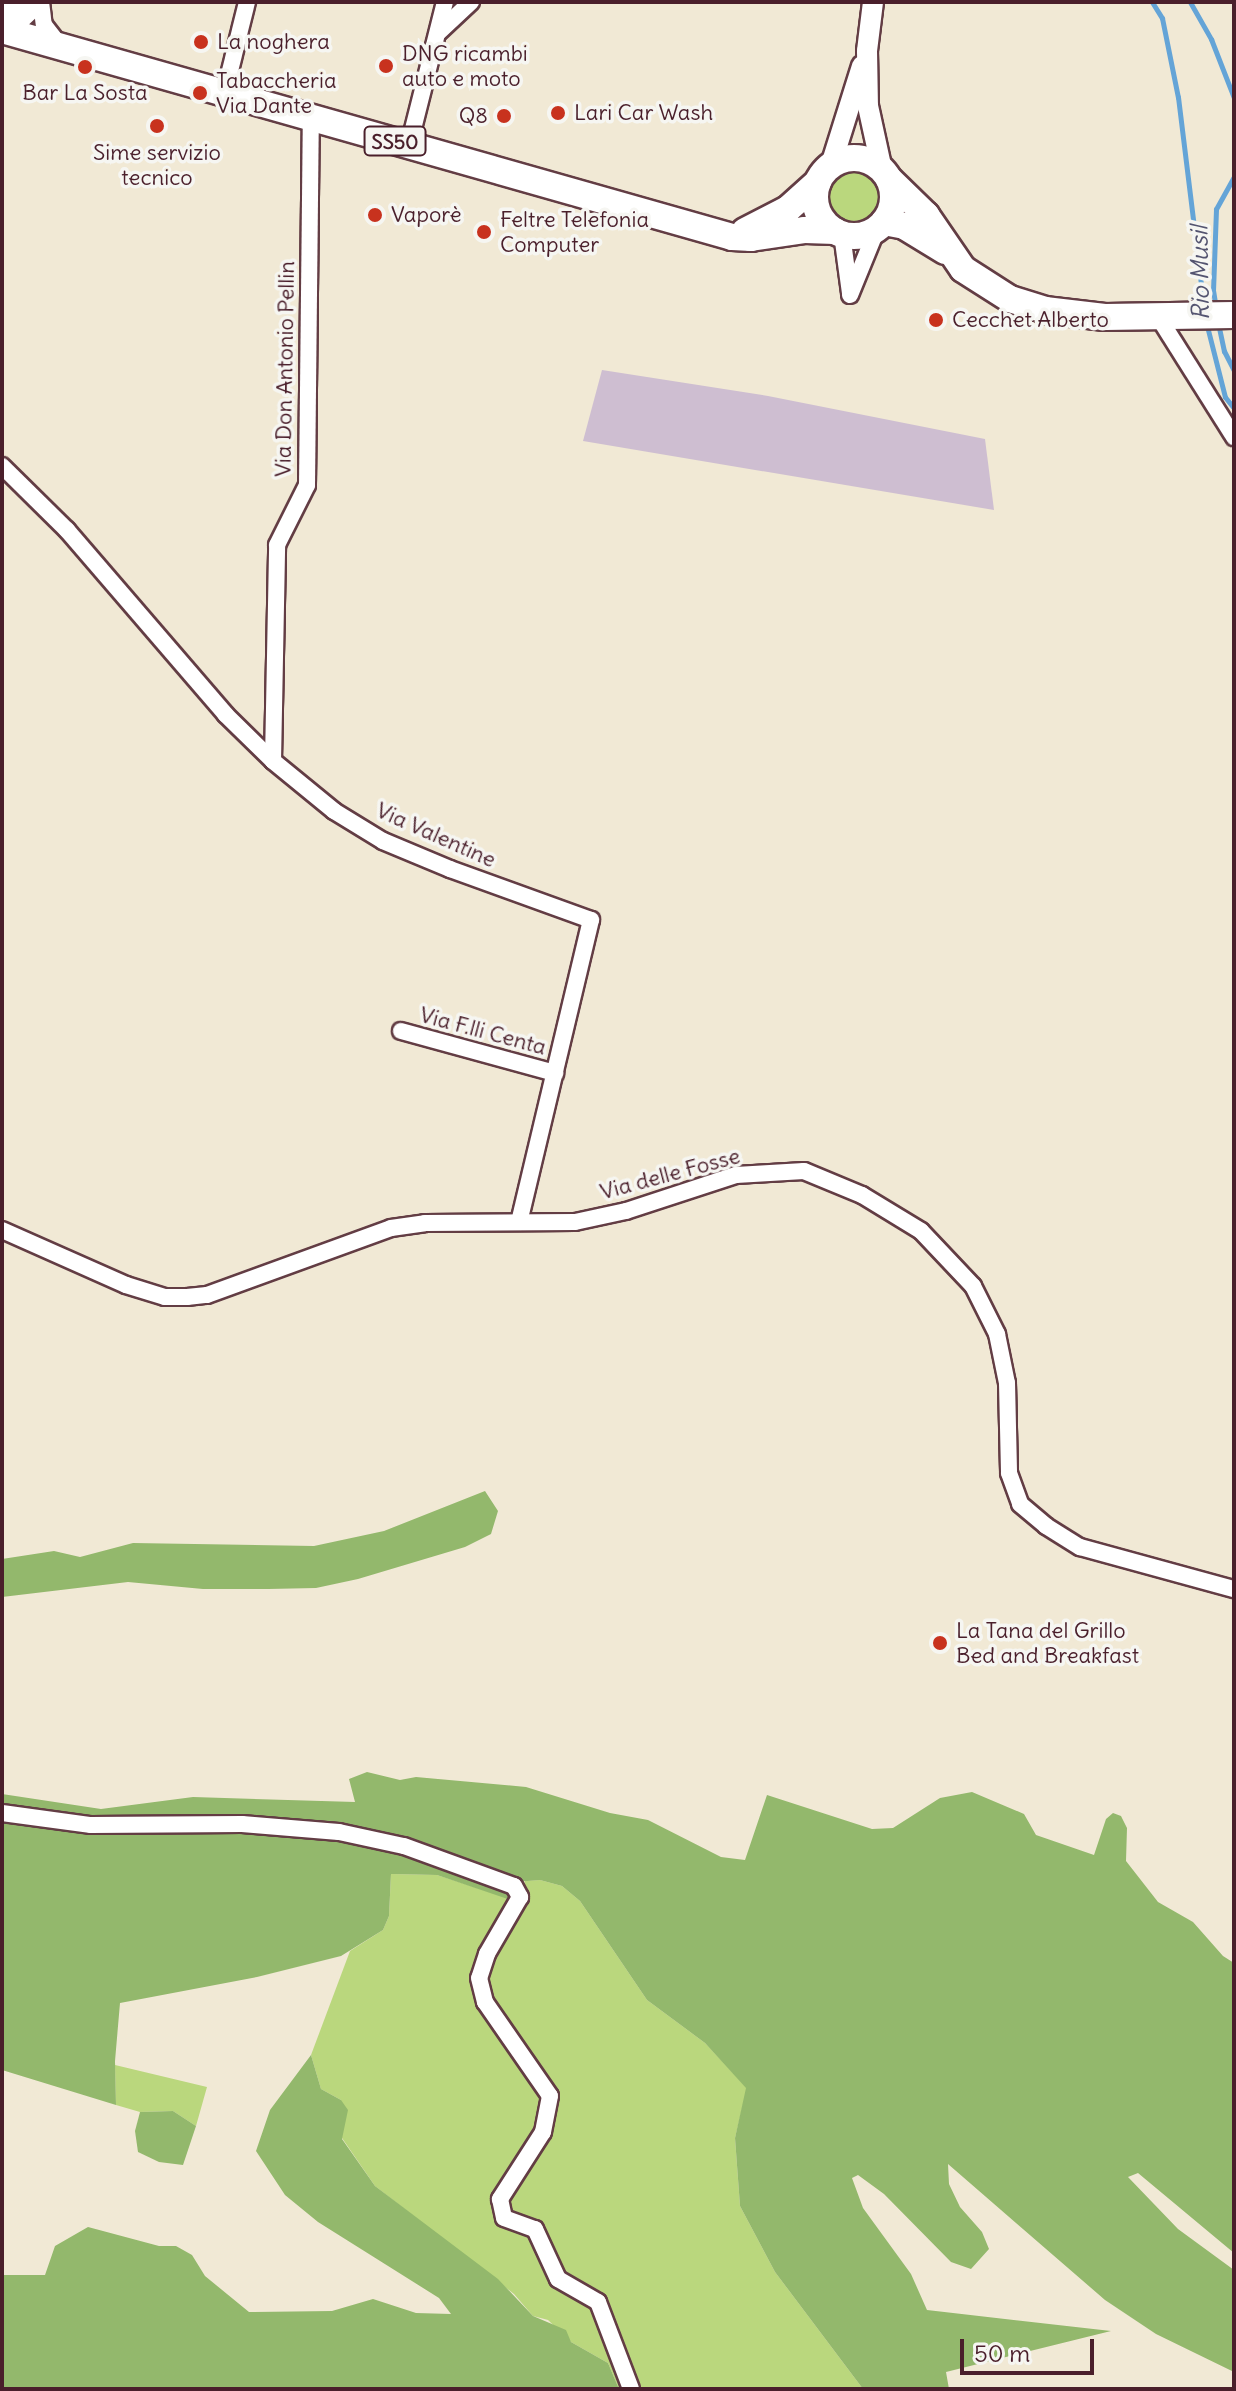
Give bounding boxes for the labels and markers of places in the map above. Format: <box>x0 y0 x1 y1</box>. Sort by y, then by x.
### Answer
place label: La noghera <box>217 29 330 55</box>
marker: La noghera <box>192 33 210 51</box>
place label: DNG ricambi auto e moto <box>402 40 528 92</box>
marker: DNG ricambi auto e moto <box>377 57 395 75</box>
marker: Bar La Sosta <box>76 58 94 76</box>
place label: Tabaccheria Via Dante <box>216 67 336 118</box>
place label: Bar La Sosta <box>22 80 148 106</box>
marker: Tabaccheria Via Dante <box>191 84 209 102</box>
place label: Lari Car Wash <box>574 100 713 126</box>
place label: Q8 <box>459 103 488 129</box>
marker: Lari Car Wash <box>549 104 567 122</box>
marker: Q8 <box>495 107 513 125</box>
marker: Sime servizio tecnico <box>148 117 166 135</box>
place label: Sime servizio tecnico <box>93 139 221 190</box>
place label: Vaporè <box>391 202 461 228</box>
marker: Vaporè <box>366 206 384 224</box>
place label: Feltre Telefonia Computer <box>500 206 649 258</box>
marker: Feltre Telefonia Computer <box>475 223 493 241</box>
place label: Cecchet Alberto <box>952 307 1109 333</box>
marker: Cecchet Alberto <box>927 311 945 329</box>
place label: La Tana del Grillo Bed and Breakfast <box>956 1617 1139 1668</box>
marker: La Tana del Grillo Bed and Breakfast <box>931 1634 949 1652</box>

